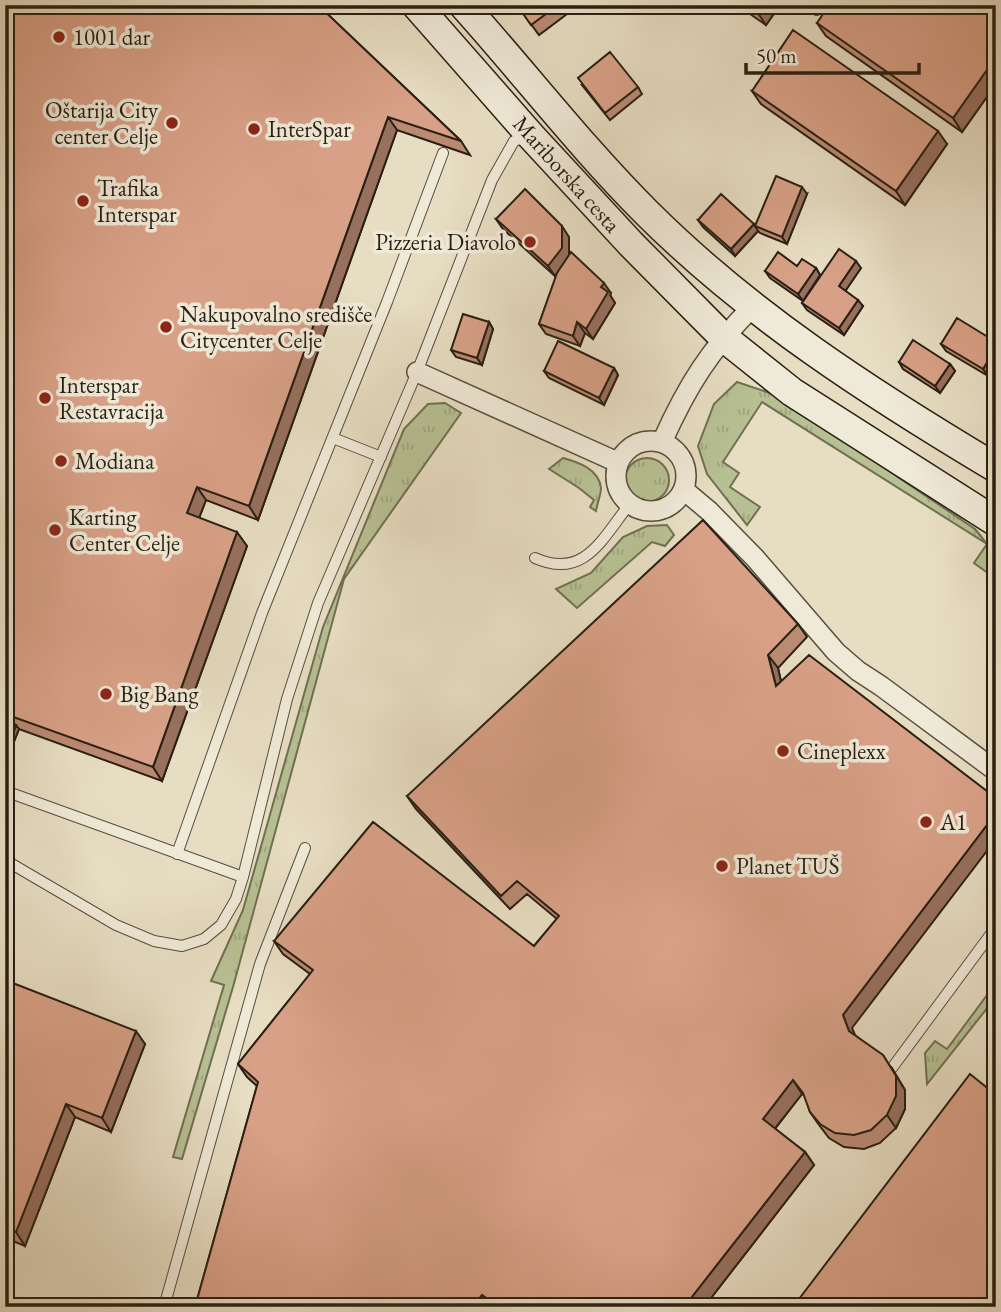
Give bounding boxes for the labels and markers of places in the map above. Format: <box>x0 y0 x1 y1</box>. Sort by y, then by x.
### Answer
place label: 1001 dar <box>73 22 151 52</box>
marker: 1001 dar <box>51 29 67 45</box>
place label: Oštarija City center Celje <box>45 95 159 151</box>
place label: InterSpar <box>268 114 351 144</box>
marker: Oštarija City center Celje <box>164 115 180 131</box>
marker: InterSpar <box>246 121 262 137</box>
place label: Trafika Interspar <box>97 173 177 229</box>
marker: Trafika Interspar <box>75 193 91 209</box>
place label: Pizzeria Diavolo <box>375 227 516 257</box>
marker: Pizzeria Diavolo <box>522 234 538 250</box>
place label: Nakupovalno središče Citycenter Celje <box>180 299 372 355</box>
marker: Nakupovalno središče Citycenter Celje <box>158 319 174 335</box>
place label: Interspar Restavracija <box>59 370 165 426</box>
marker: Interspar Restavracija <box>37 390 53 406</box>
place label: Modiana <box>75 446 155 476</box>
marker: Modiana <box>53 453 69 469</box>
place label: Karting Center Celje <box>69 502 180 558</box>
marker: Karting Center Celje <box>47 522 63 538</box>
place label: Big Bang <box>120 679 200 709</box>
marker: Big Bang <box>98 686 114 702</box>
place label: Cineplexx <box>797 736 886 766</box>
marker: Cineplexx <box>775 743 791 759</box>
place label: A1 <box>939 807 967 837</box>
marker: A1 <box>918 814 934 830</box>
place label: Planet TUŠ <box>736 851 839 881</box>
marker: Planet TUŠ <box>714 858 730 874</box>

